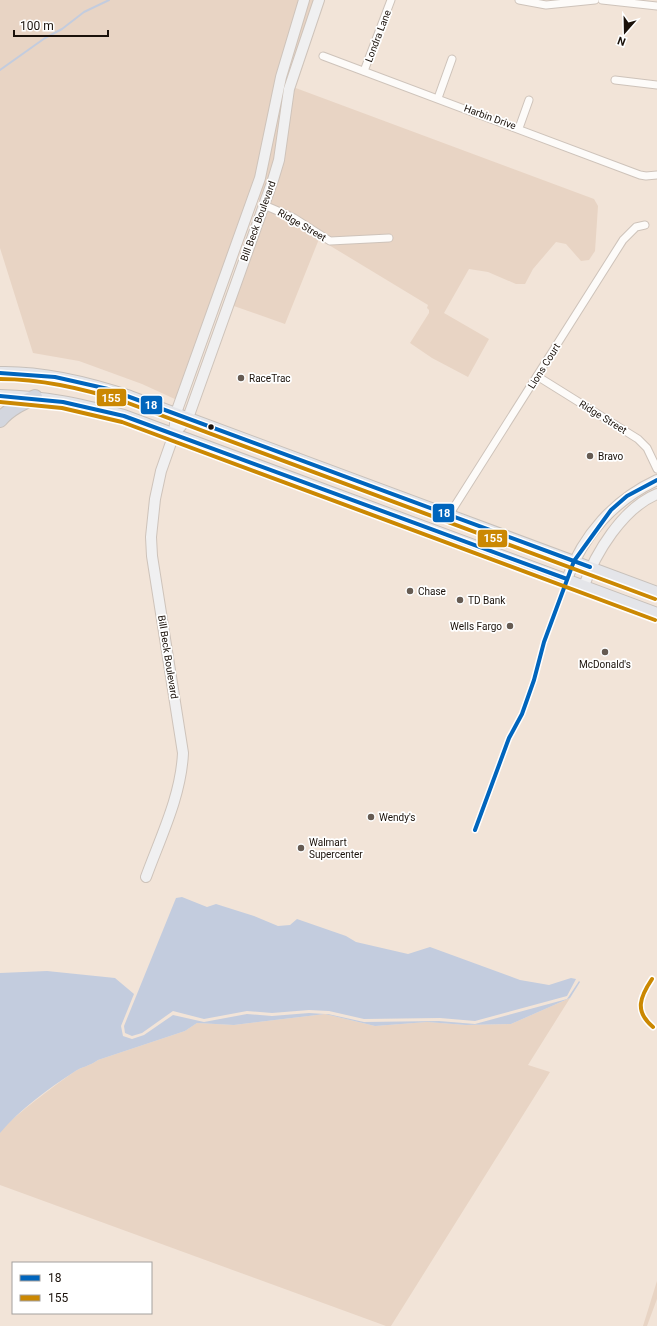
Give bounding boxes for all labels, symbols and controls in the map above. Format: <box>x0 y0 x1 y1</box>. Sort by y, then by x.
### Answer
street label: Londra Lane <box>363 8 393 64</box>
scale bar <box>14 12 108 38</box>
north arrow <box>605 12 645 52</box>
text: 100 m <box>20 19 54 33</box>
text: N <box>616 33 628 48</box>
street label: Harbin Drive <box>463 103 517 131</box>
street label: Bill Beck Boulevard <box>238 179 278 263</box>
street label: Ridge Street <box>276 207 328 243</box>
street label: Lions Court <box>526 341 562 391</box>
marker: RaceTrac <box>236 373 246 383</box>
place label: RaceTrac <box>249 373 291 384</box>
line badge: 155 <box>96 388 127 407</box>
text: 155 <box>102 392 120 405</box>
line badge: 18 <box>140 395 163 415</box>
street label: Ridge Street <box>577 398 629 436</box>
text: 18 <box>145 399 157 412</box>
unlabelled marker <box>206 422 216 432</box>
marker: Bravo <box>585 451 595 461</box>
place label: Bravo <box>598 451 624 462</box>
line badge: 18 <box>432 503 455 523</box>
text: 18 <box>438 507 450 520</box>
line badge: 155 <box>477 529 508 548</box>
text: 155 <box>484 532 502 545</box>
marker: Chase <box>405 586 415 596</box>
place label: Chase <box>418 586 446 597</box>
marker: TD Bank <box>455 595 465 605</box>
place label: TD Bank <box>468 595 506 606</box>
street label: Bill Beck Boulevard <box>156 614 180 700</box>
place label: Wells Fargo <box>450 621 502 632</box>
marker: Wells Fargo <box>505 621 515 631</box>
marker: McDonald's <box>600 647 610 657</box>
place label: McDonald's <box>579 659 631 670</box>
marker: Wendy's <box>366 812 376 822</box>
place label: Wendy's <box>379 812 416 823</box>
place label: Walmart Supercenter <box>309 837 363 860</box>
marker: Walmart Supercenter <box>296 843 306 853</box>
legend <box>12 1262 152 1314</box>
text: 18 <box>48 1271 62 1285</box>
text: 155 <box>48 1291 68 1305</box>

